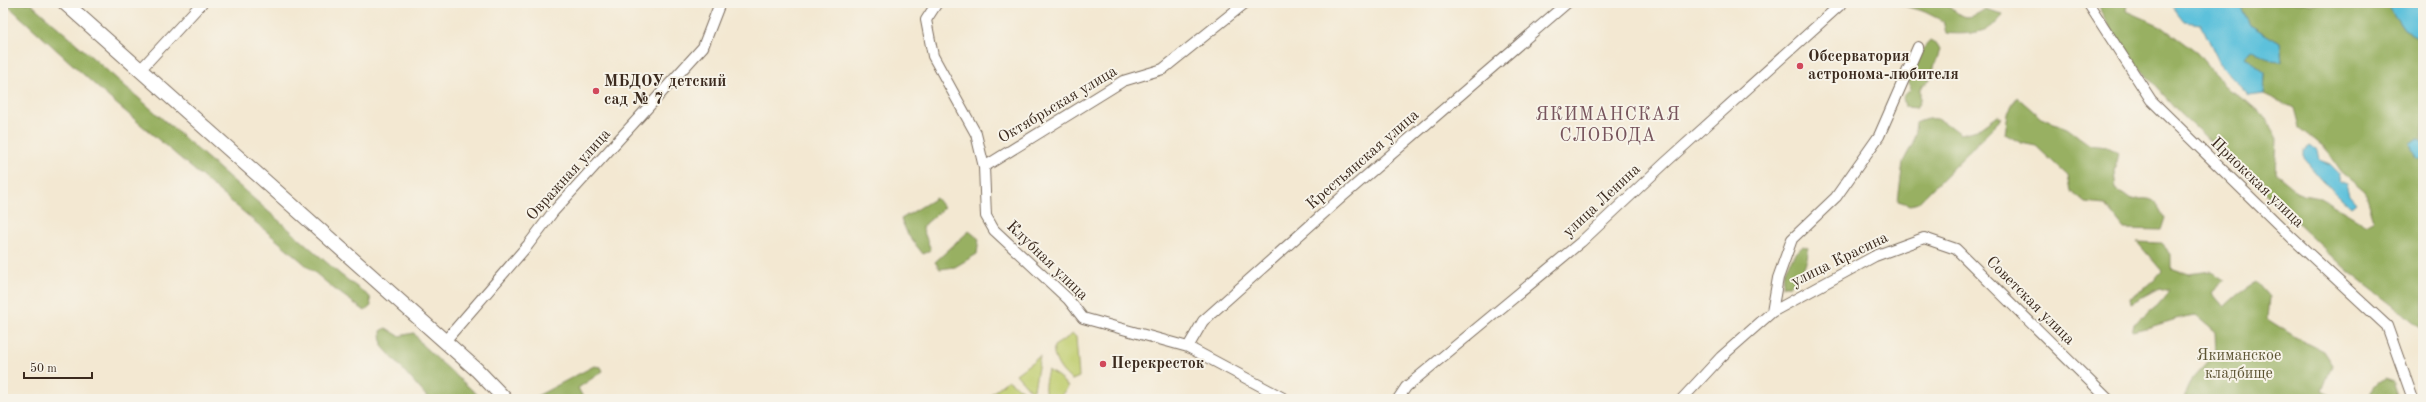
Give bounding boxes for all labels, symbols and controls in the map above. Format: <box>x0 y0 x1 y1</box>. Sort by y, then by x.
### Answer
place label: Обсерватория астронома-любителя <box>1808 49 1959 83</box>
marker: Обсерватория астронома-любителя <box>1795 61 1805 71</box>
street label: Октябрьская улица <box>996 63 1120 147</box>
place label: МБДОУ детский сад № 7 <box>604 74 726 108</box>
marker: МБДОУ детский сад № 7 <box>591 86 601 96</box>
district label: ЯКИМАНСКАЯ СЛОБОДА <box>1535 106 1681 145</box>
street label: Крестьянская улица <box>1304 107 1422 213</box>
street label: Овражная улица <box>524 126 614 224</box>
street label: Приокская улица <box>2208 135 2307 231</box>
street label: улица Ленина <box>1560 161 1644 241</box>
street label: Клубная улица <box>1003 218 1091 304</box>
street label: улица Красина <box>1789 230 1891 290</box>
street label: Советская улица <box>1983 254 2077 348</box>
park label: Якиманское кладбище <box>2197 348 2281 382</box>
scale bar <box>24 354 92 380</box>
place label: Перекресток <box>1111 356 1205 372</box>
marker: Перекресток <box>1098 359 1108 369</box>
text: 50 m <box>30 362 57 375</box>

